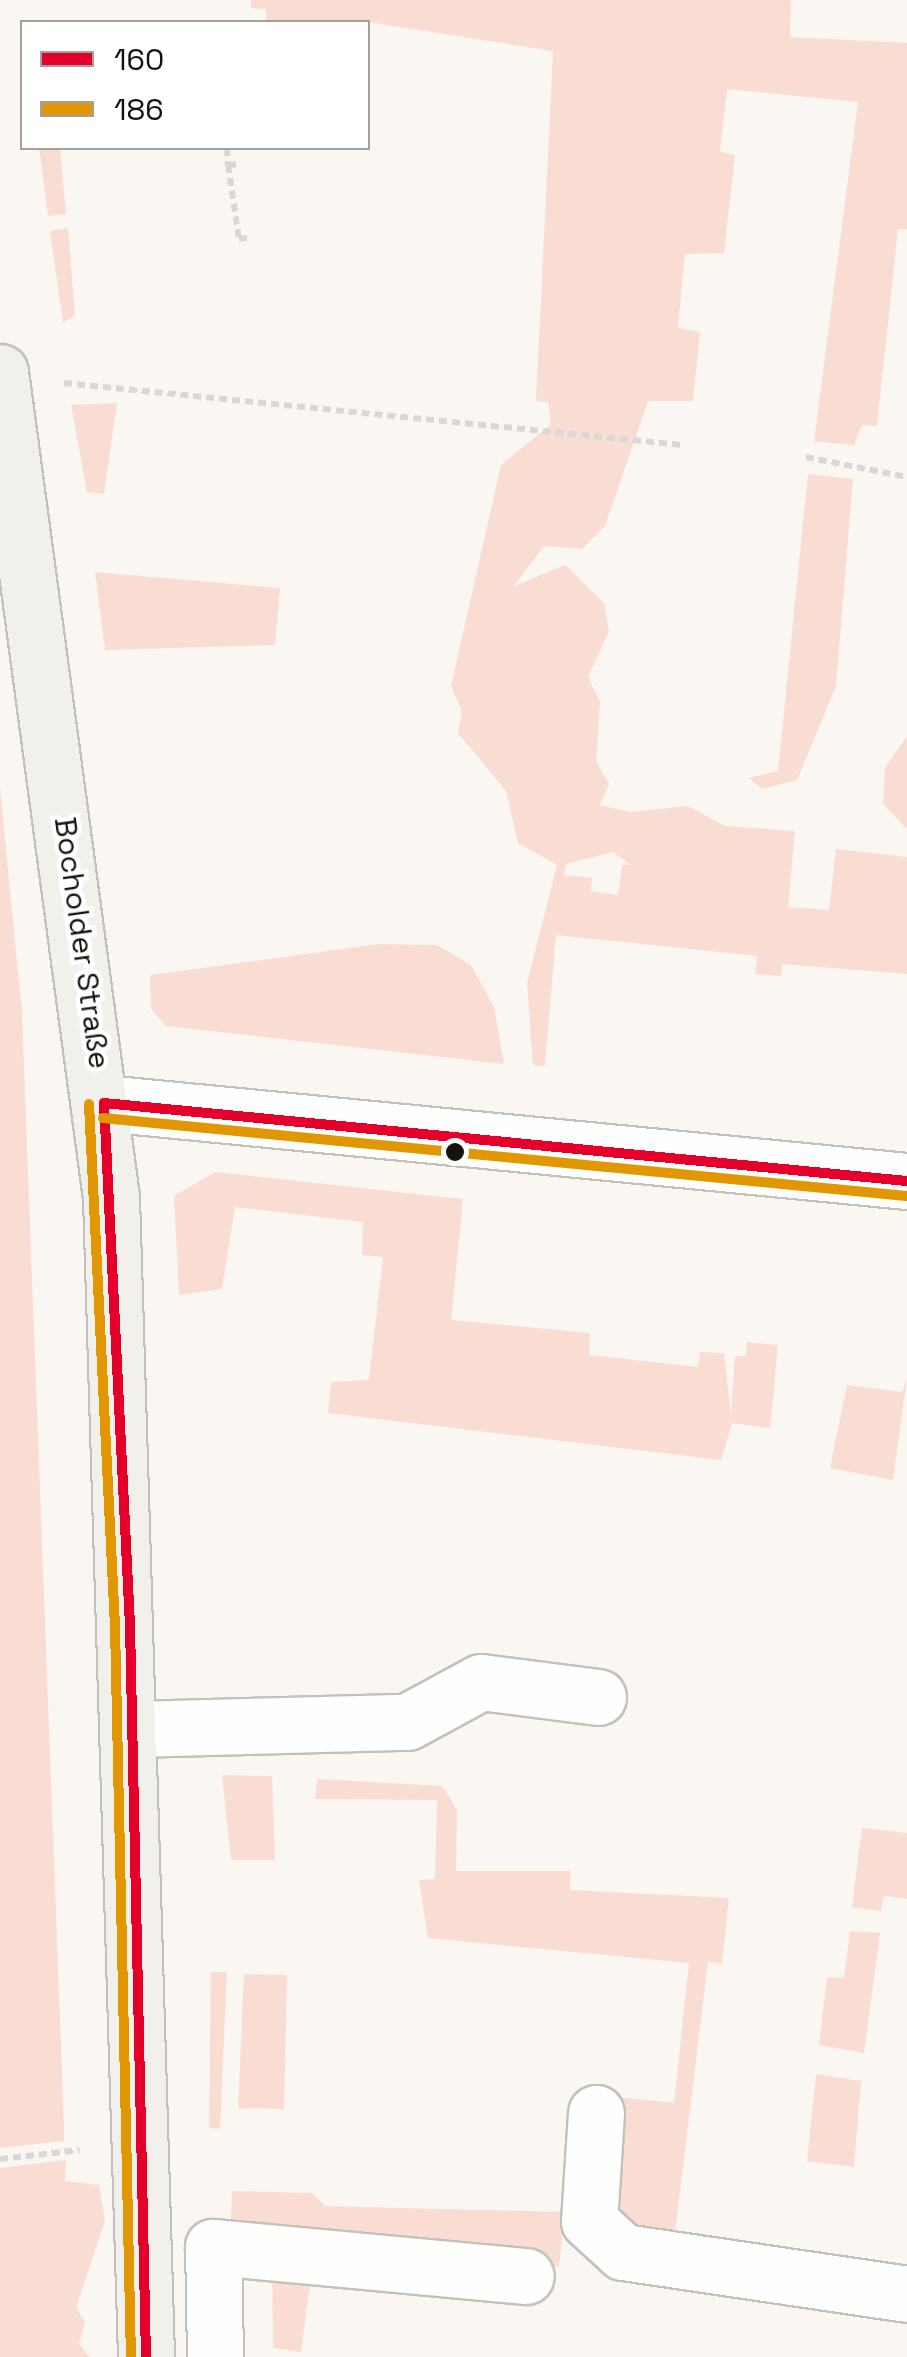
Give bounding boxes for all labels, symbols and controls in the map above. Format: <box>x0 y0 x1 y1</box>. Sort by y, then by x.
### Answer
legend <box>20 20 370 150</box>
text: 160 <box>114 40 164 79</box>
text: 186 <box>114 90 164 129</box>
street label: Bocholder Straße <box>47 815 117 1071</box>
unlabelled marker <box>445 1142 465 1162</box>

